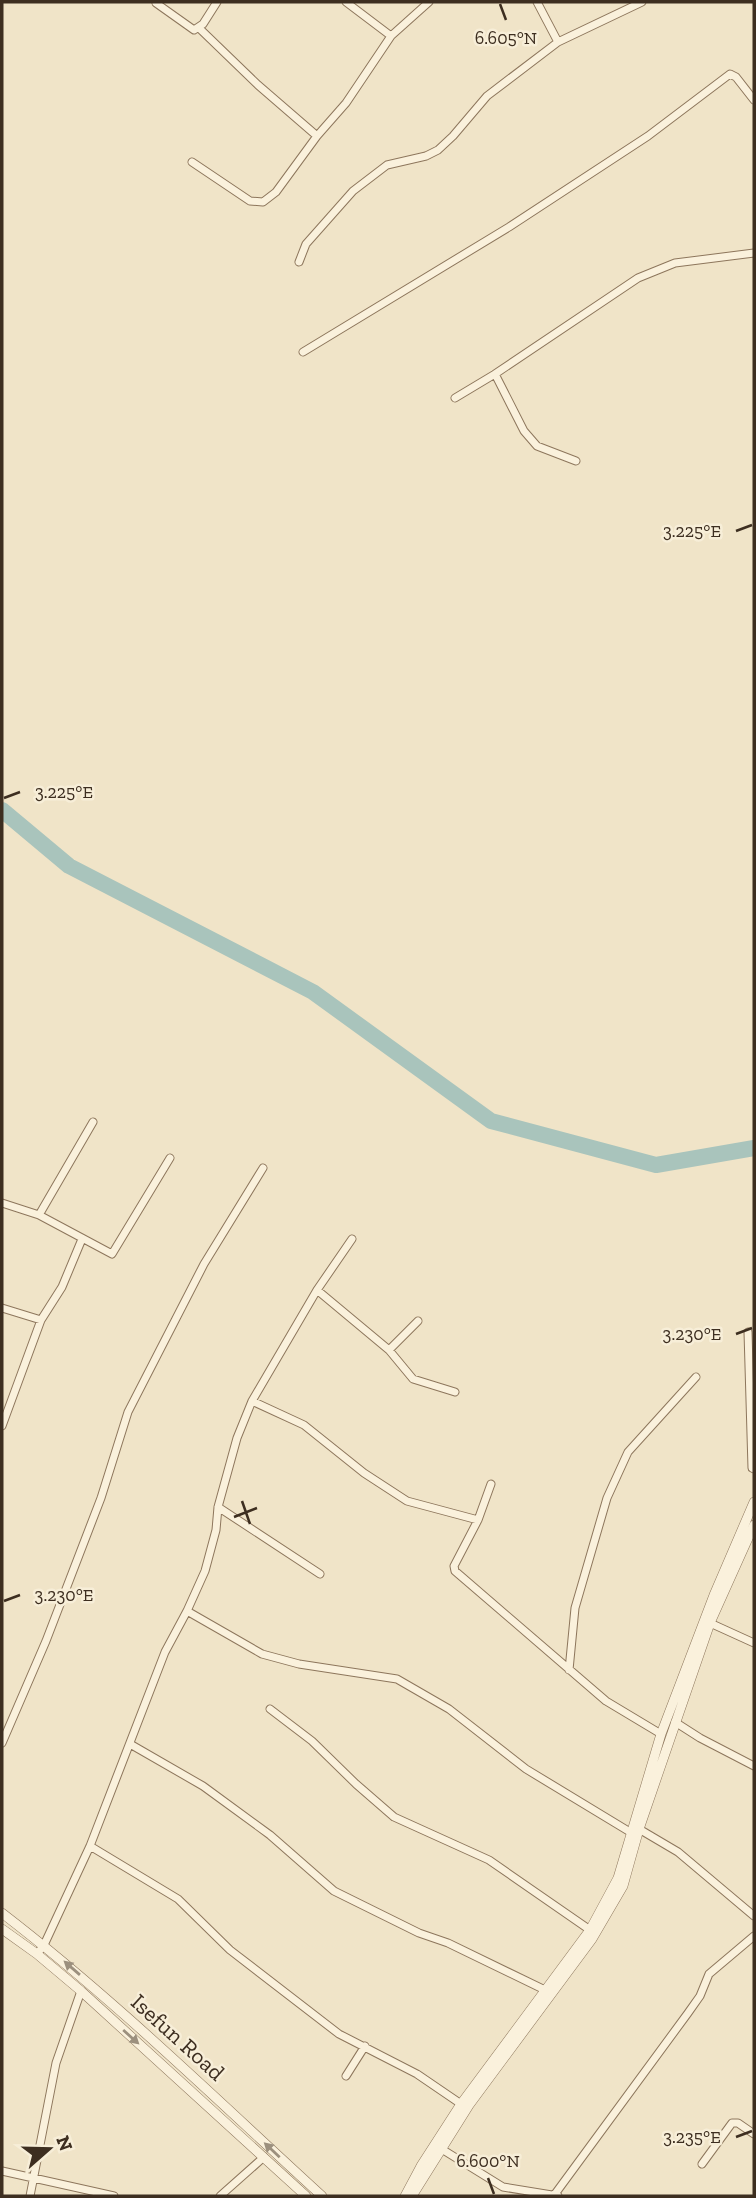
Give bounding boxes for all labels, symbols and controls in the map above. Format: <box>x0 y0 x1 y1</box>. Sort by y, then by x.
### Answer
text: 6.605°N <box>475 27 537 49</box>
text: 3.225°E <box>663 520 721 542</box>
text: 3.225°E <box>35 781 93 803</box>
text: 3.230°E <box>663 1323 721 1345</box>
text: 3.230°E <box>35 1584 93 1606</box>
one-way arrow <box>63 1961 80 1976</box>
street label: Isefun Road <box>125 1988 231 2087</box>
one-way arrow <box>122 2029 140 2045</box>
north arrow <box>14 2114 84 2184</box>
text: 3.235°E <box>663 2126 721 2148</box>
text: N <box>51 2133 78 2154</box>
one-way arrow <box>263 2142 280 2158</box>
text: 6.600°N <box>456 2150 520 2172</box>

